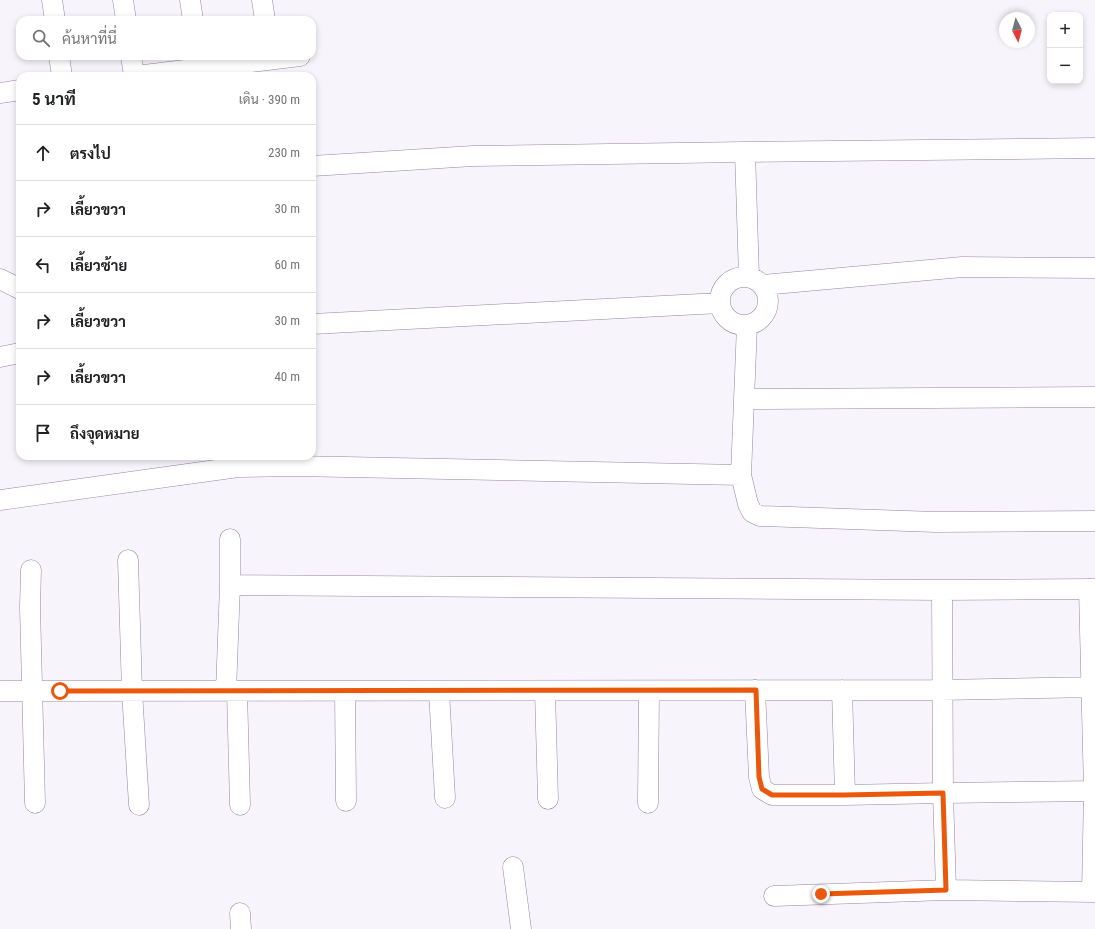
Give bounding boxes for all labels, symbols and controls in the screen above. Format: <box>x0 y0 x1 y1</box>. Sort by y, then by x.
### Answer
north arrow <box>999 12 1035 48</box>
map controls <box>1047 12 1083 84</box>
button: + <box>1047 12 1083 48</box>
search box <box>16 16 316 60</box>
icon: search <box>30 27 52 49</box>
text: ค้นหาที่นี่ <box>62 30 117 48</box>
button: − <box>1047 48 1083 84</box>
text: 5 นาที <box>32 89 76 109</box>
text: เดิน · 390 m <box>239 92 300 107</box>
icon: ahead <box>32 142 54 164</box>
text: ตรงไป <box>70 145 111 163</box>
text: 230 m <box>268 145 300 160</box>
icon: right <box>32 198 54 220</box>
text: เลี้ยวขวา <box>70 201 126 219</box>
text: 30 m <box>274 201 300 216</box>
icon: left <box>32 254 54 276</box>
text: เลี้ยวซ้าย <box>70 257 127 275</box>
text: 60 m <box>274 257 300 272</box>
icon: right <box>32 310 54 332</box>
text: เลี้ยวขวา <box>70 313 126 331</box>
text: 30 m <box>274 313 300 328</box>
icon: right <box>32 366 54 388</box>
text: เลี้ยวขวา <box>70 369 126 387</box>
text: 40 m <box>274 369 300 384</box>
icon: arrive <box>32 422 54 444</box>
text: ถึงจุดหมาย <box>70 425 140 443</box>
route start <box>51 682 69 700</box>
route end <box>812 885 830 903</box>

